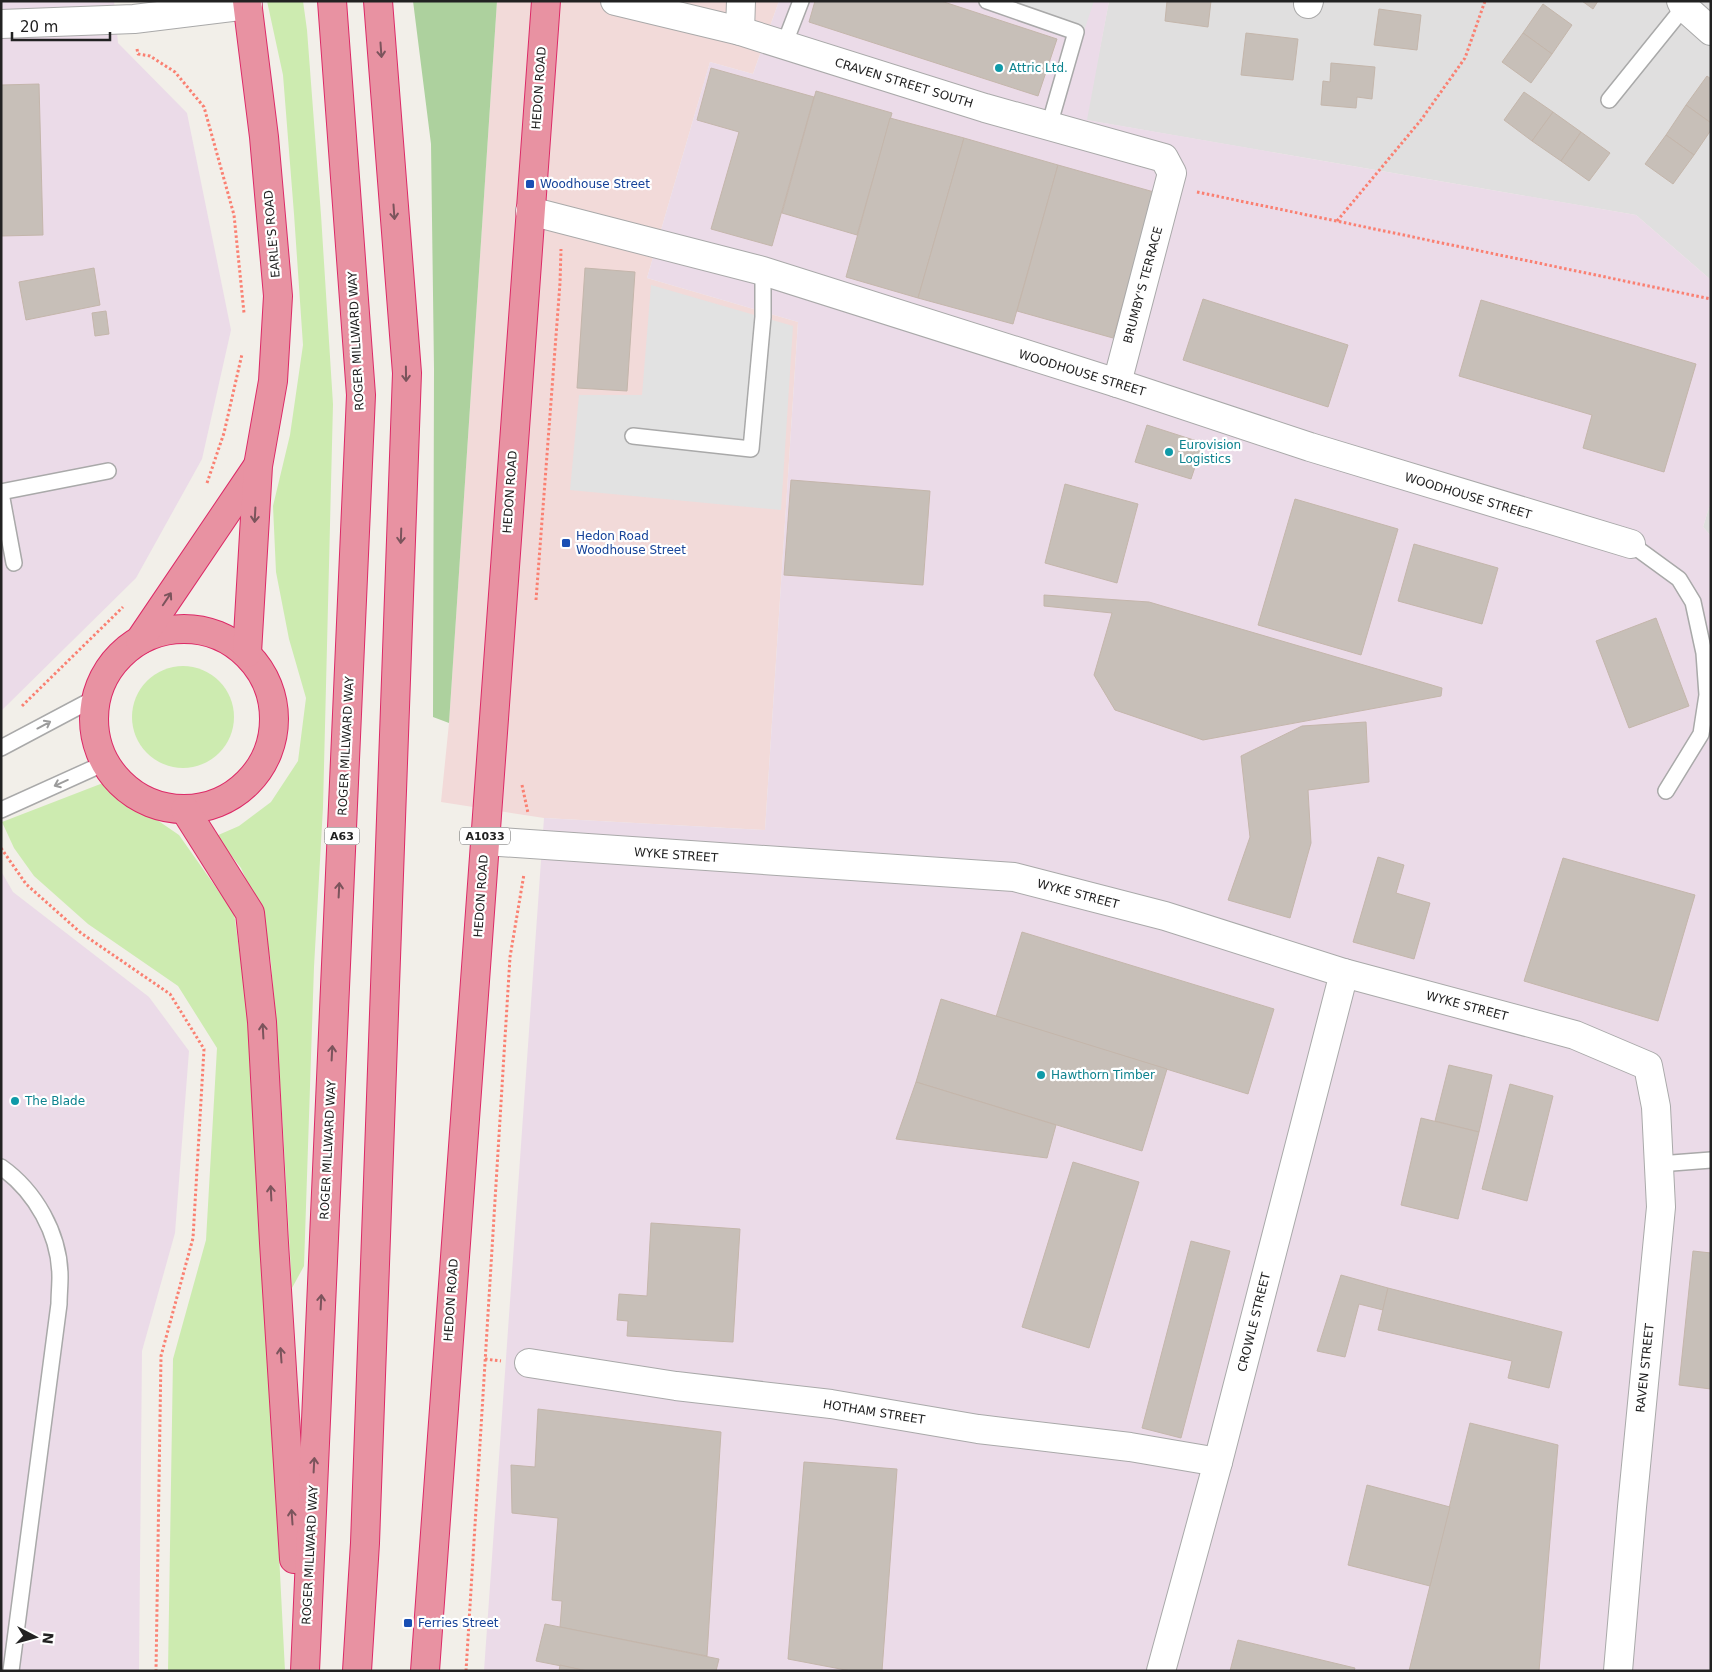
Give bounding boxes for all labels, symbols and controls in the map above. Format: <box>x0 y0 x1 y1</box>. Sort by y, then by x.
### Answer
scale bar <box>12 10 110 42</box>
text: 20 m <box>20 18 58 36</box>
one-way arrow <box>377 42 386 58</box>
street label: HEDON ROAD <box>529 46 549 130</box>
street label: CRAVEN STREET SOUTH <box>833 55 975 111</box>
place label: Attric Ltd. <box>1009 61 1068 75</box>
marker: Attric Ltd. <box>993 62 1005 74</box>
place label: Woodhouse Street <box>540 177 650 191</box>
marker: Woodhouse Street <box>524 178 536 190</box>
street label: EARLE'S ROAD <box>261 189 283 279</box>
one-way arrow <box>389 204 399 220</box>
street label: BRUMBY'S TERRACE <box>1121 225 1165 345</box>
street label: ROGER MILLWARD WAY <box>345 270 367 411</box>
street label: WOODHOUSE STREET <box>1017 347 1148 399</box>
one-way arrow <box>401 366 411 382</box>
place label: Eurovision Logistics <box>1179 438 1241 466</box>
marker: Eurovision Logistics <box>1163 446 1175 458</box>
street label: HEDON ROAD <box>500 450 520 534</box>
street label: WOODHOUSE STREET <box>1403 470 1534 522</box>
one-way arrow <box>251 507 260 523</box>
one-way arrow <box>396 528 405 544</box>
place label: Hedon Road Woodhouse Street <box>576 529 686 557</box>
marker: Hedon Road Woodhouse Street <box>560 537 572 549</box>
one-way arrow <box>162 593 172 607</box>
street label: ROGER MILLWARD WAY <box>335 675 357 816</box>
one-way arrow <box>36 720 51 729</box>
one-way arrow <box>54 778 69 788</box>
road number: A63 <box>324 828 360 844</box>
road number: A1033 <box>460 828 510 844</box>
street label: WYKE STREET <box>633 845 719 865</box>
street label: HEDON ROAD <box>471 854 491 938</box>
street label: WYKE STREET <box>1035 876 1121 912</box>
one-way arrow <box>335 883 344 899</box>
street label: WYKE STREET <box>1424 988 1510 1024</box>
one-way arrow <box>258 1023 267 1039</box>
one-way arrow <box>327 1045 337 1061</box>
place label: Hawthorn Timber <box>1051 1068 1155 1082</box>
marker: Hawthorn Timber <box>1035 1069 1047 1081</box>
street label: ROGER MILLWARD WAY <box>317 1079 339 1220</box>
place label: The Blade <box>24 1094 85 1108</box>
marker: The Blade <box>9 1095 21 1107</box>
one-way arrow <box>267 1185 276 1201</box>
street label: HEDON ROAD <box>441 1258 461 1342</box>
street label: CROWLE STREET <box>1235 1270 1273 1373</box>
one-way arrow <box>316 1295 326 1311</box>
street label: RAVEN STREET <box>1633 1322 1657 1413</box>
one-way arrow <box>276 1347 286 1363</box>
street label: HOTHAM STREET <box>822 1397 927 1427</box>
one-way arrow <box>309 1457 318 1473</box>
street label: ROGER MILLWARD WAY <box>299 1484 321 1625</box>
one-way arrow <box>287 1510 296 1526</box>
north arrow <box>10 1612 60 1662</box>
place label: Ferries Street <box>418 1616 499 1630</box>
marker: Ferries Street <box>402 1617 414 1629</box>
text: N <box>39 1632 56 1645</box>

